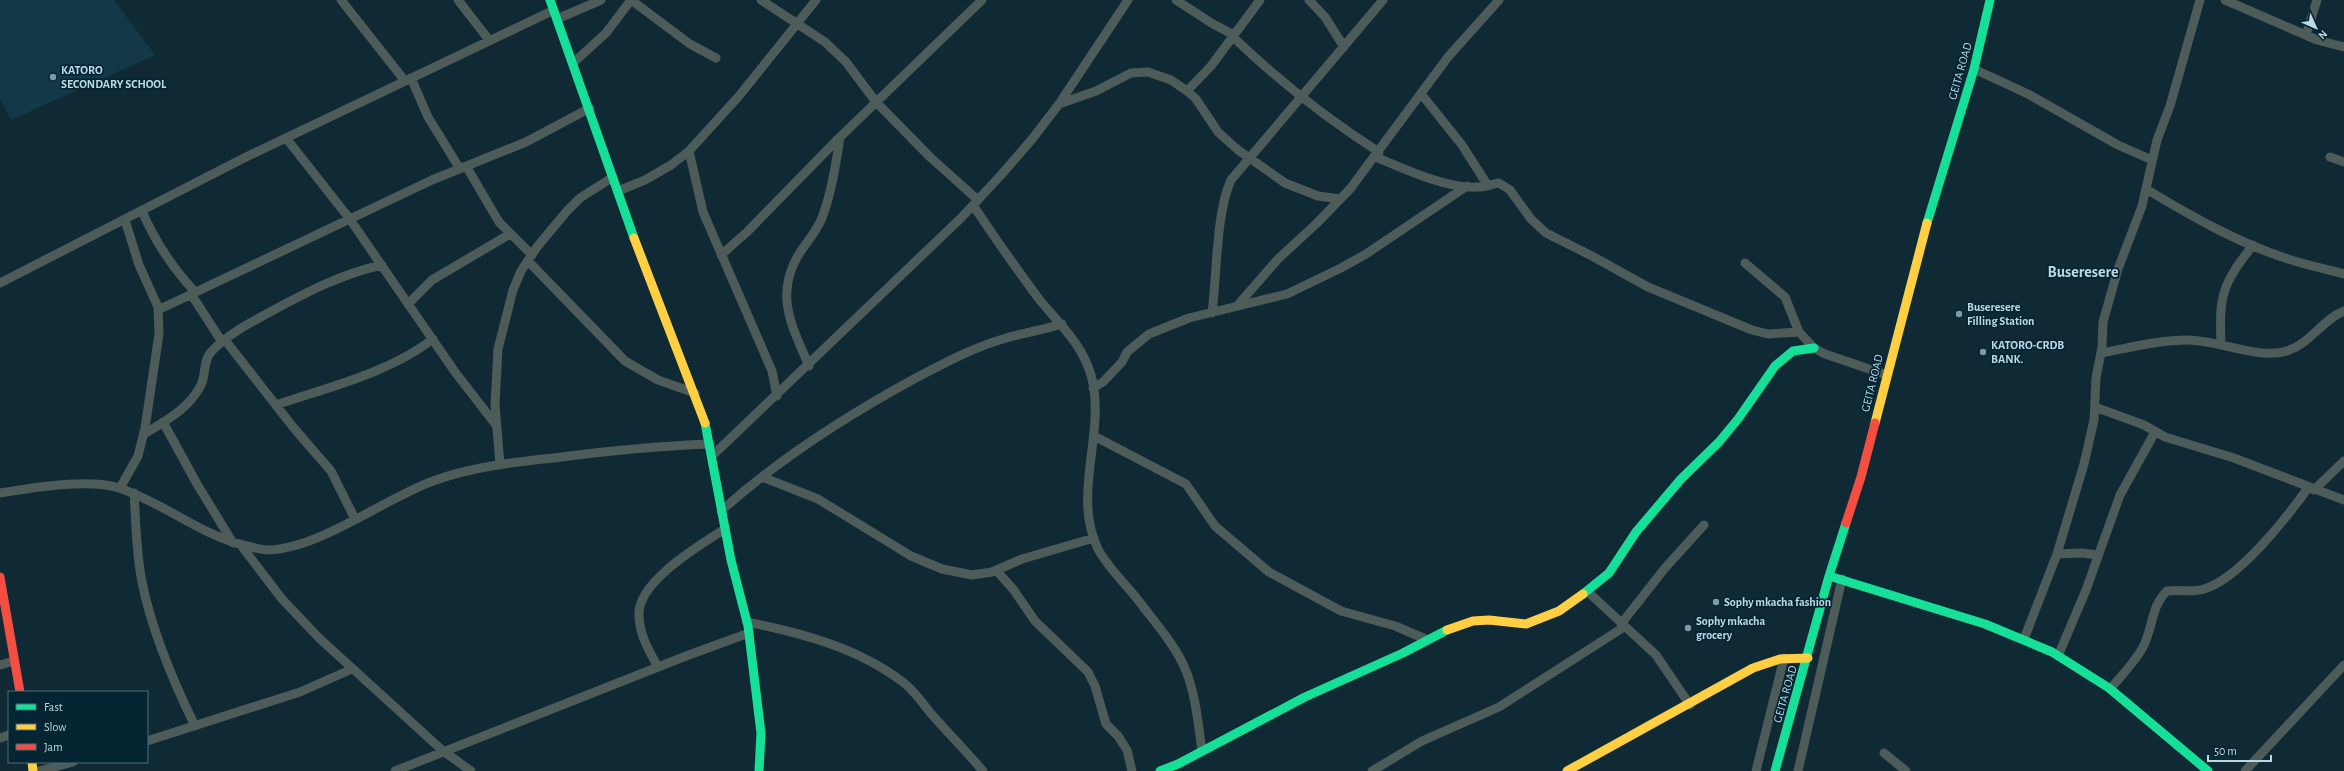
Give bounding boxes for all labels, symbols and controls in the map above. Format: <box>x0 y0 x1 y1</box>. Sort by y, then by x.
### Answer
north arrow <box>2296 8 2336 48</box>
text: N <box>2316 28 2329 41</box>
street label: GEITA ROAD <box>1946 41 1974 101</box>
place label: KATORO SECONDARY SCHOOL <box>61 64 167 90</box>
marker: KATORO SECONDARY SCHOOL <box>48 72 58 82</box>
district label: Buseresere <box>2047 264 2119 280</box>
place label: Buseresere Filling Station <box>1967 301 2034 327</box>
marker: Buseresere Filling Station <box>1954 309 1964 319</box>
place label: KATORO-CRDB BANK. <box>1991 339 2064 365</box>
marker: KATORO-CRDB BANK. <box>1978 347 1988 357</box>
street label: GEITA ROAD <box>1859 353 1885 413</box>
place label: Sophy mkacha fashion <box>1724 596 1831 609</box>
marker: Sophy mkacha fashion <box>1711 597 1721 607</box>
place label: Sophy mkacha grocery <box>1696 615 1765 642</box>
marker: Sophy mkacha grocery <box>1683 623 1693 633</box>
street label: GEITA ROAD <box>1771 664 1799 724</box>
legend <box>8 691 148 763</box>
text: Fast <box>44 701 63 713</box>
text: Slow <box>44 721 66 733</box>
scale bar <box>2208 737 2271 763</box>
text: Jam <box>44 741 63 753</box>
text: 50 m <box>2214 745 2237 757</box>

